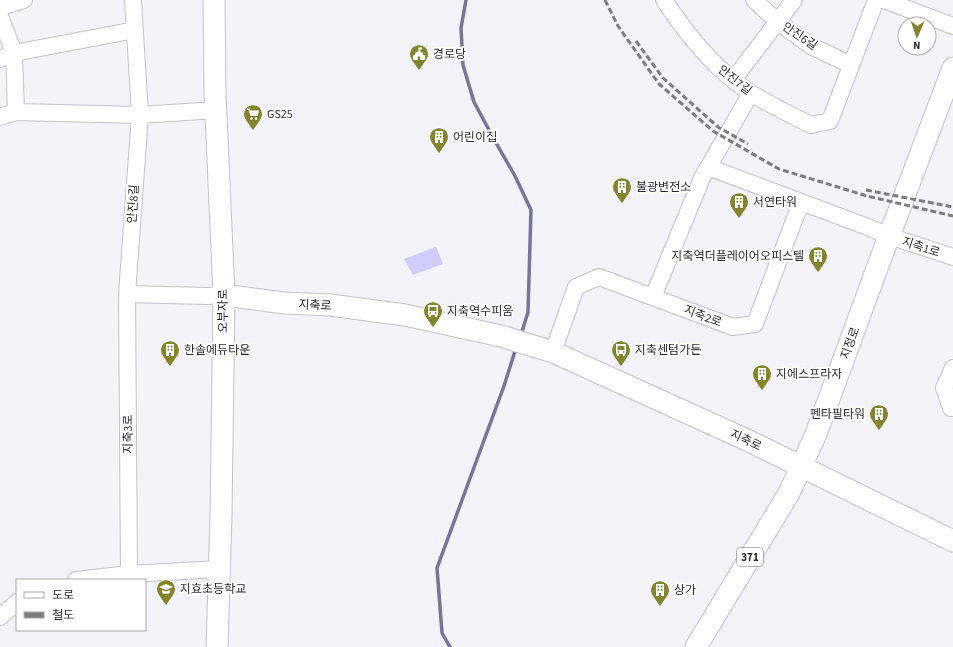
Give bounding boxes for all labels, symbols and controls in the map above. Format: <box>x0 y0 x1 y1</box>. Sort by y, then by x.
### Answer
north arrow <box>897 16 937 56</box>
street label: 안진6길 <box>779 18 821 54</box>
text: N <box>913 38 921 53</box>
public building icon: 경로당 <box>408 43 430 71</box>
place label: 경로당 <box>433 46 466 63</box>
street label: 안진7길 <box>714 62 755 99</box>
supermarket icon: GS25 <box>242 103 264 131</box>
place label: GS25 <box>267 106 293 123</box>
building icon: 어린이집 <box>428 126 450 154</box>
place label: 어린이집 <box>453 129 497 146</box>
building icon: 불광변전소 <box>611 176 633 204</box>
place label: 불광변전소 <box>636 179 691 196</box>
street label: 안진8길 <box>124 184 143 224</box>
building icon: 서연타워 <box>728 191 750 219</box>
place label: 서연타워 <box>753 194 797 211</box>
street label: 지축1로 <box>900 233 942 262</box>
building icon: 지축역더플레이어오피스텔 <box>807 245 829 273</box>
place label: 지축역더플레이어오피스텔 <box>672 248 804 265</box>
street label: 오부자로 <box>215 289 232 333</box>
street label: 지축로 <box>298 296 332 315</box>
bus stop icon: 지축역수피움 <box>422 300 444 328</box>
street label: 지축2로 <box>682 302 724 331</box>
place label: 지축역수피움 <box>447 303 513 320</box>
street label: 지정로 <box>837 325 864 362</box>
building icon: 한솔에듀타운 <box>159 339 181 367</box>
bus stop icon: 지축센텀가든 <box>610 339 632 367</box>
place label: 한솔에듀타운 <box>184 342 250 359</box>
place label: 지축센텀가든 <box>635 342 701 359</box>
building icon: 지에스프라자 <box>751 363 773 391</box>
place label: 지에스프라자 <box>776 366 842 383</box>
building icon: 펜타필타워 <box>868 403 890 431</box>
place label: 펜타필타워 <box>810 406 865 423</box>
street label: 지축3로 <box>120 414 137 454</box>
street label: 지축로 <box>727 426 764 455</box>
road number: 371 <box>737 548 763 566</box>
school or university icon: 지효초등학교 <box>155 578 177 606</box>
legend <box>16 579 146 631</box>
building icon: 상가 <box>649 579 671 607</box>
place label: 지효초등학교 <box>180 581 246 598</box>
place label: 상가 <box>674 582 696 599</box>
text: 도로 <box>52 587 74 604</box>
text: 철도 <box>52 607 74 624</box>

